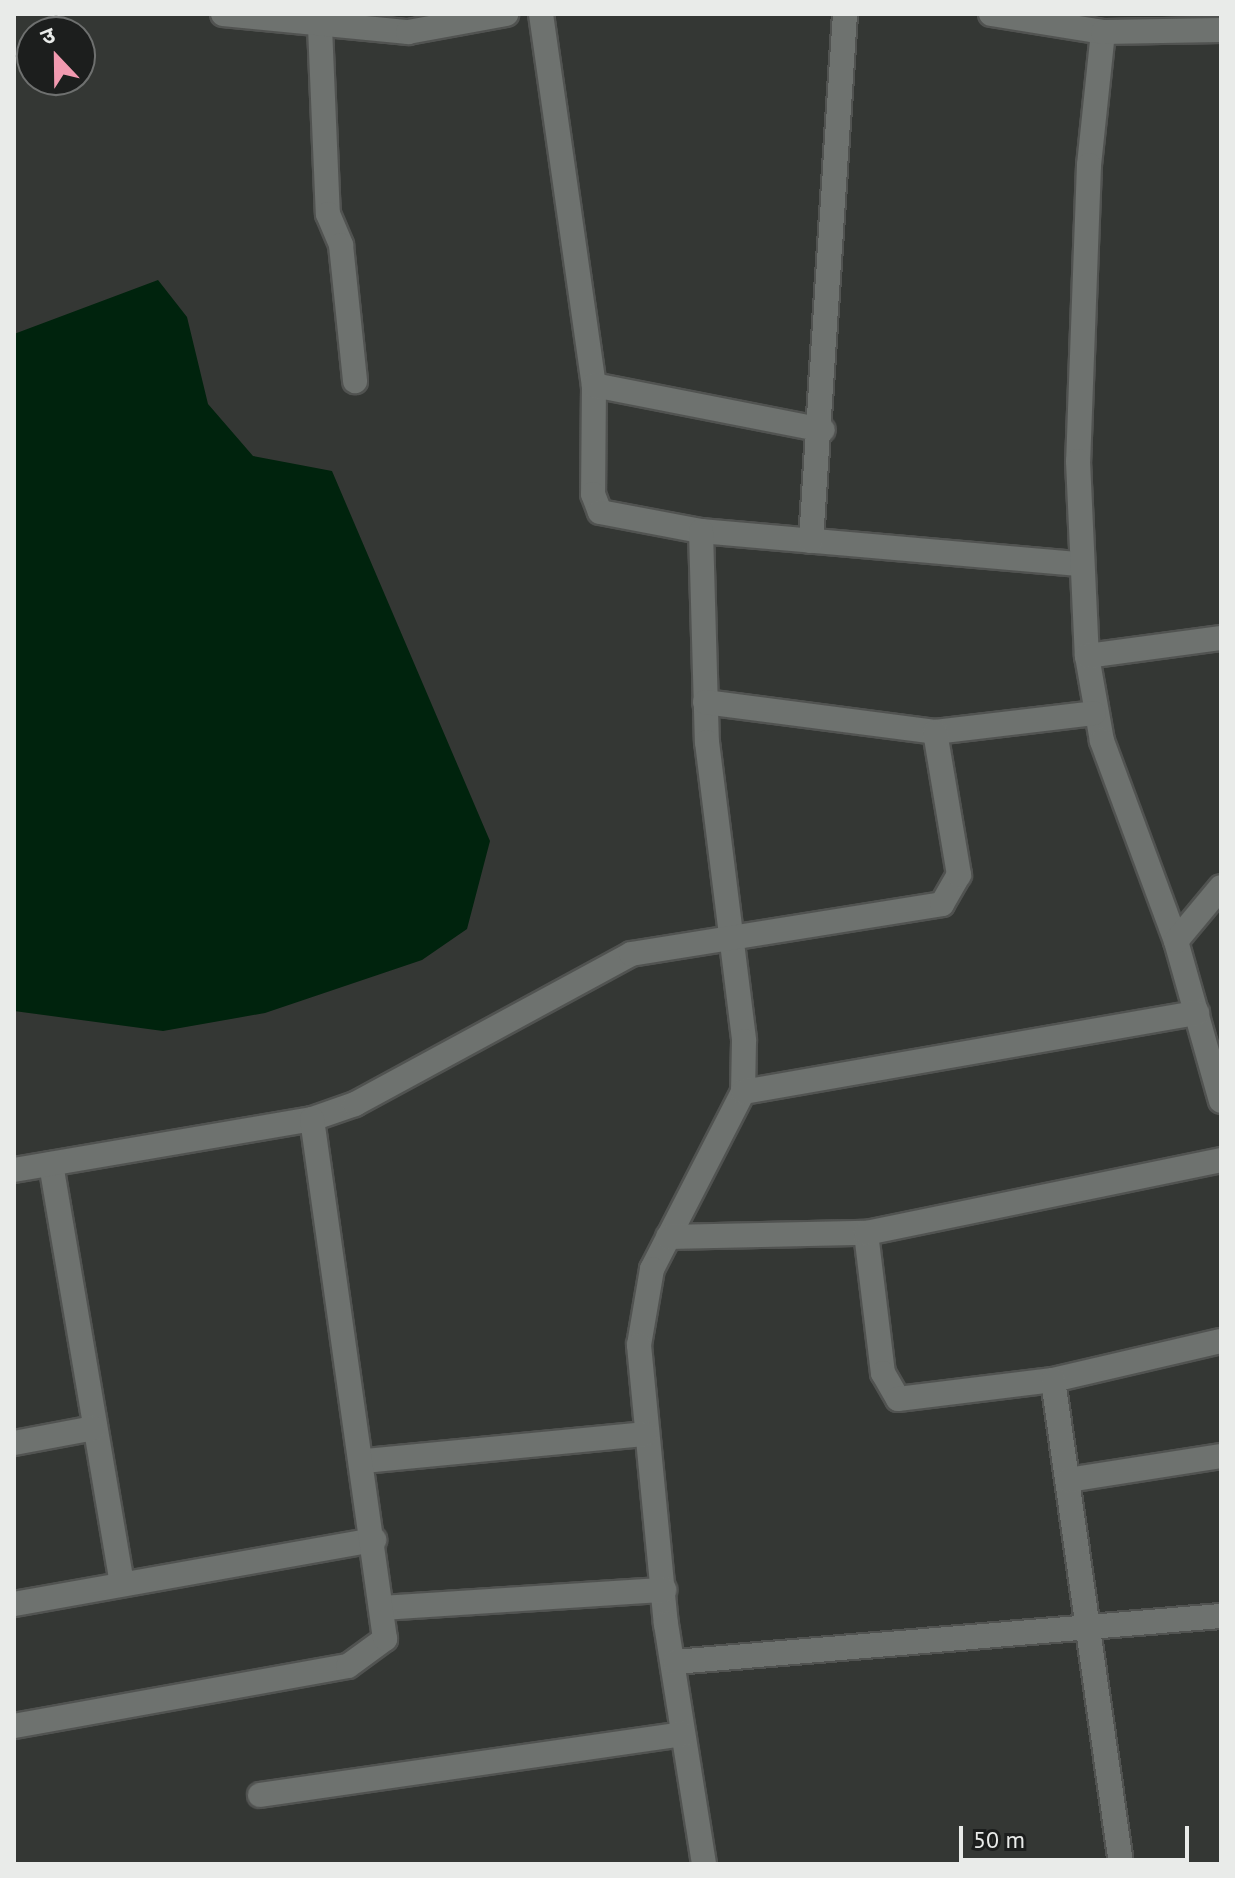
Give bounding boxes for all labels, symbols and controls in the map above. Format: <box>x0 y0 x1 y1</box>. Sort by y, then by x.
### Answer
north arrow <box>16 16 96 96</box>
text: उ <box>37 20 59 51</box>
scale bar <box>963 1810 1193 1860</box>
text: 50 m <box>973 1824 1025 1855</box>

